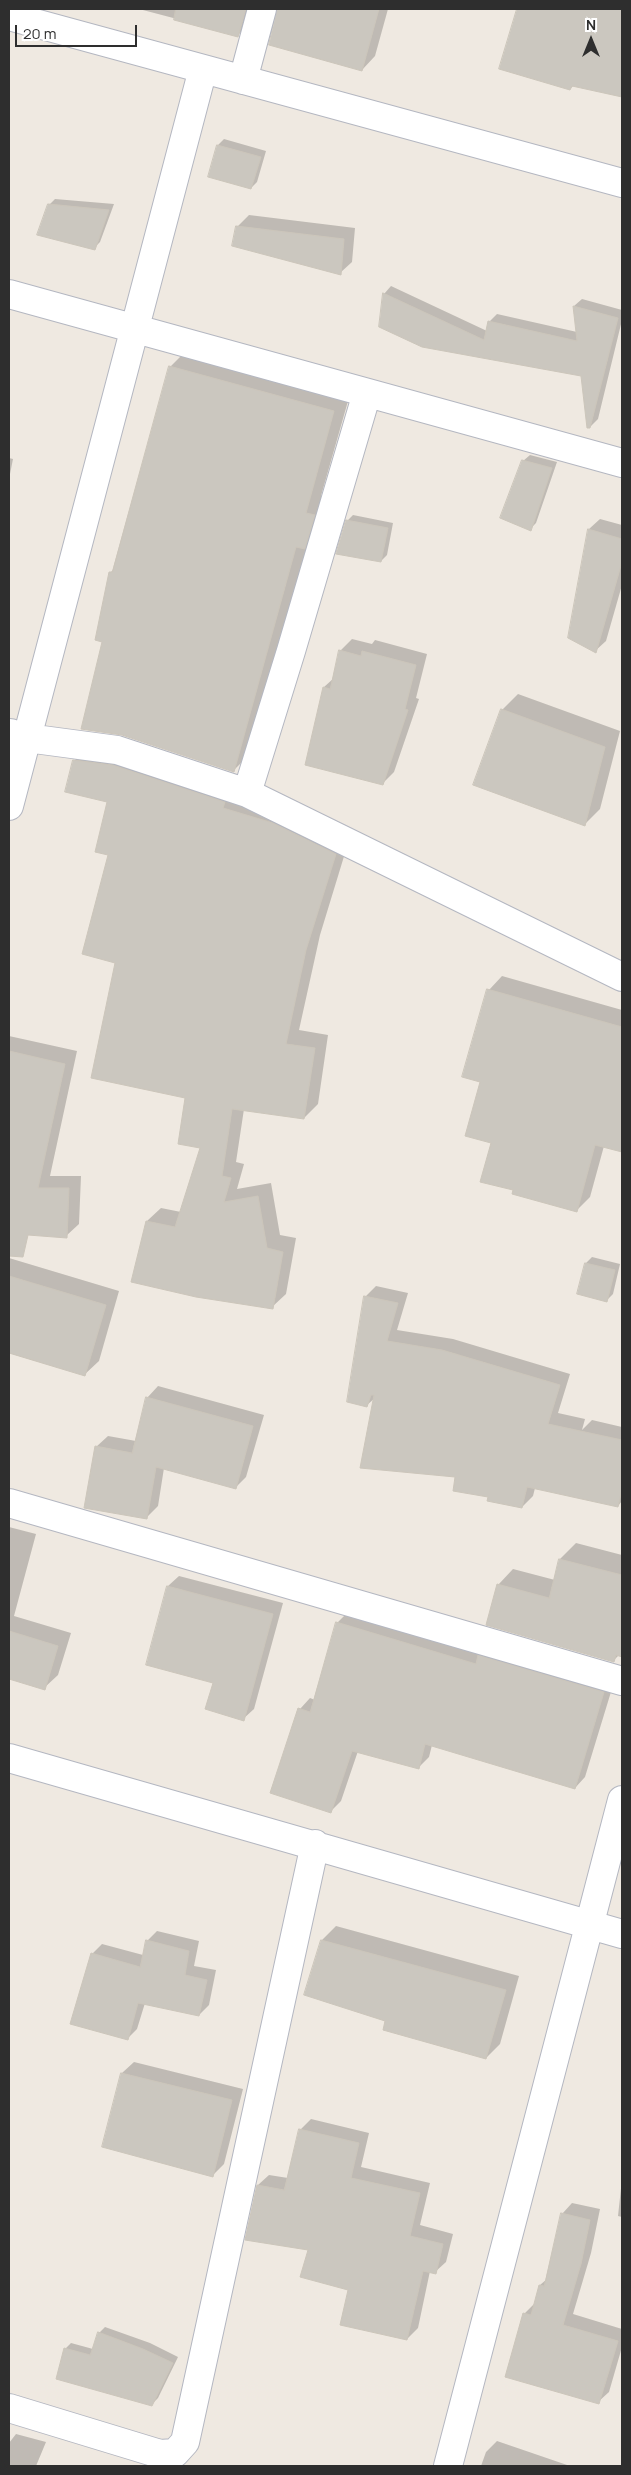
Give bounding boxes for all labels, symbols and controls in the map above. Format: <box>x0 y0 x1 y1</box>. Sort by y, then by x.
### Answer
scale bar <box>18 15 140 47</box>
north arrow <box>566 15 616 65</box>
text: N <box>586 15 596 34</box>
text: 20 m <box>23 23 56 44</box>

